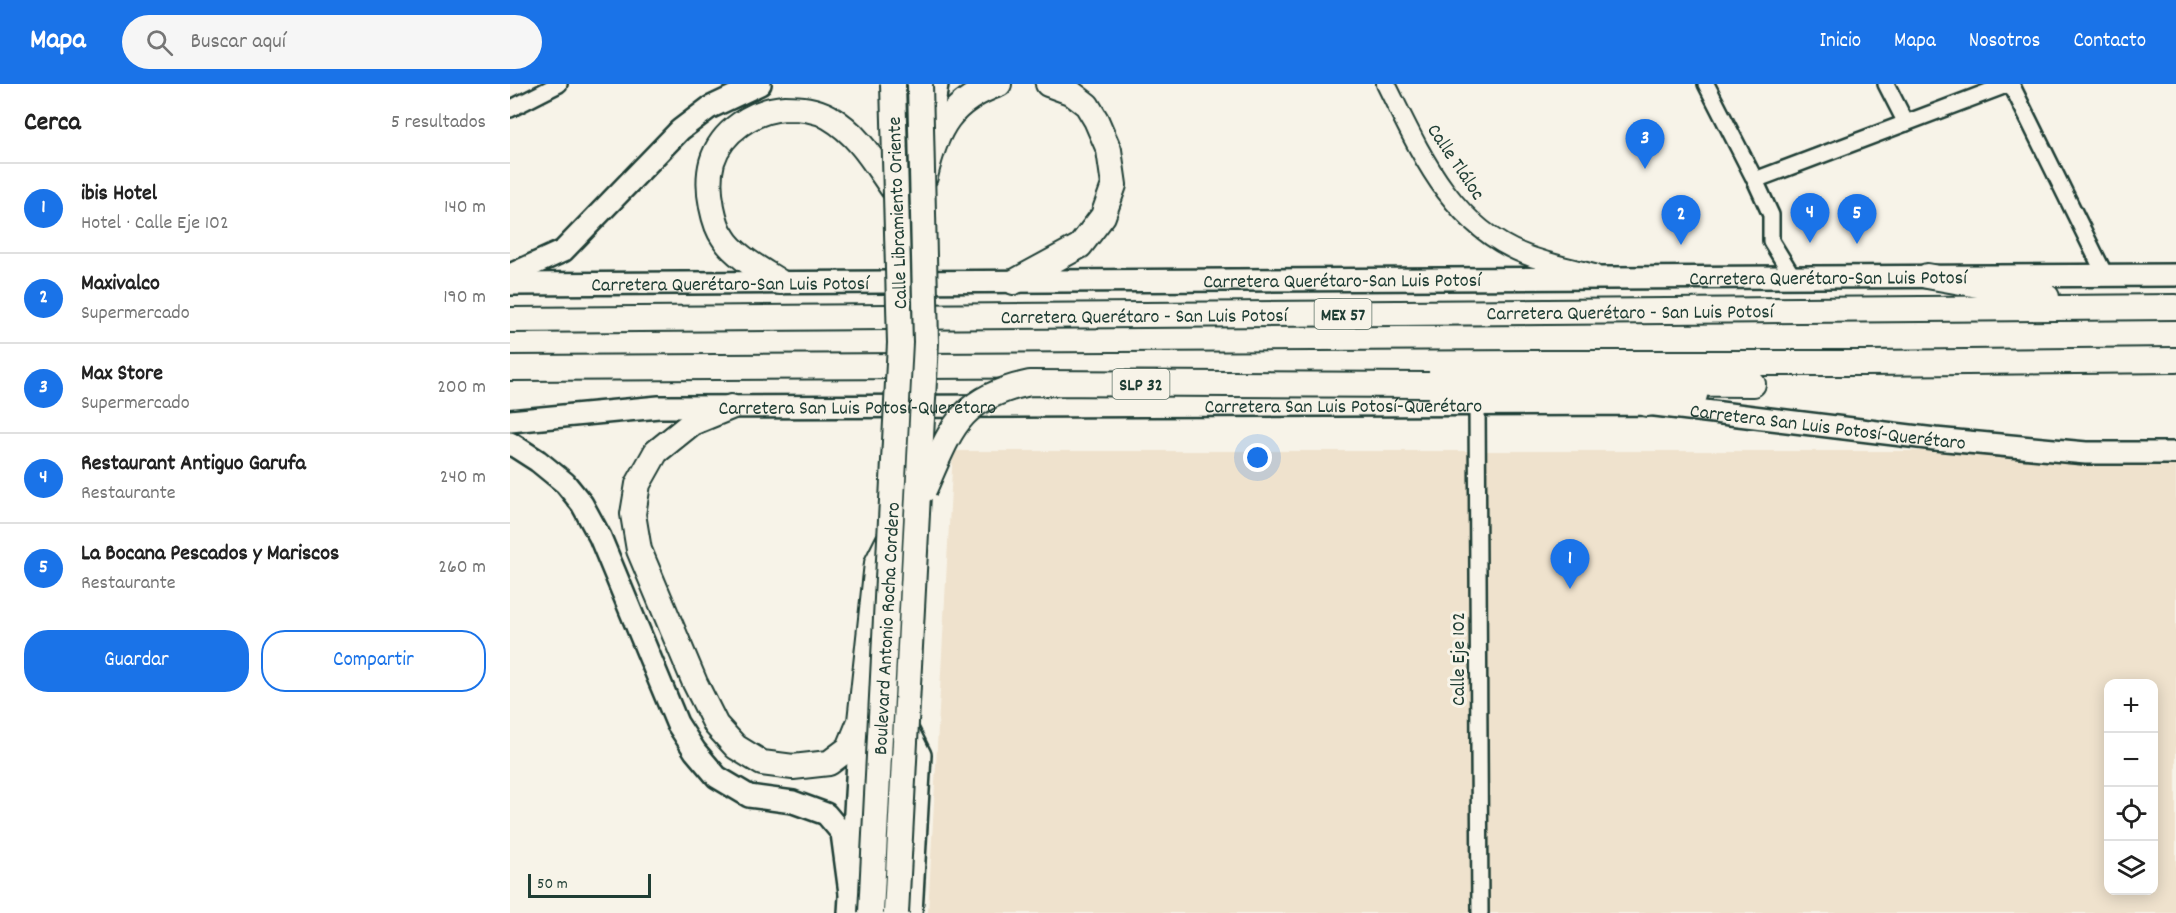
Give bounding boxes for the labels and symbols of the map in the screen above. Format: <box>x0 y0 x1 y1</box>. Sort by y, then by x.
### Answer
street label: Calle Libramiento Oriente <box>882 116 916 310</box>
street label: Calle Tláloc <box>1419 119 1490 206</box>
pin: 3 <box>1626 120 1664 169</box>
pin: 4 <box>1790 194 1830 243</box>
pin: 5 <box>1838 194 1876 244</box>
pin: 2 <box>1662 196 1700 245</box>
street label: Carretera Querétaro-San Luis Potosí <box>1689 265 1968 295</box>
street label: Carretera Querétaro-San Luis Potosí <box>1203 268 1482 297</box>
street label: Carretera Querétaro-San Luis Potosí <box>591 271 870 301</box>
road number: MEX 57 <box>1314 299 1372 329</box>
street label: Carretera Querétaro - San Luis Potosí <box>1486 299 1775 329</box>
street label: Carretera Querétaro - San Luis Potosí <box>1000 303 1289 333</box>
road number: SLP 32 <box>1112 369 1170 399</box>
street label: Carretera San Luis Potosí-Querétaro <box>1204 394 1482 422</box>
street label: Carretera San Luis Potosí-Querétaro <box>718 395 996 424</box>
street label: Carretera San Luis Potosí-Querétaro <box>1688 398 1967 459</box>
your location <box>1243 443 1272 472</box>
street label: Boulevard Antonio Rocha Cordero <box>868 501 909 756</box>
pin: 1 <box>1550 540 1590 589</box>
street label: Calle Eje 102 <box>1446 612 1474 706</box>
scale bar <box>528 871 651 898</box>

